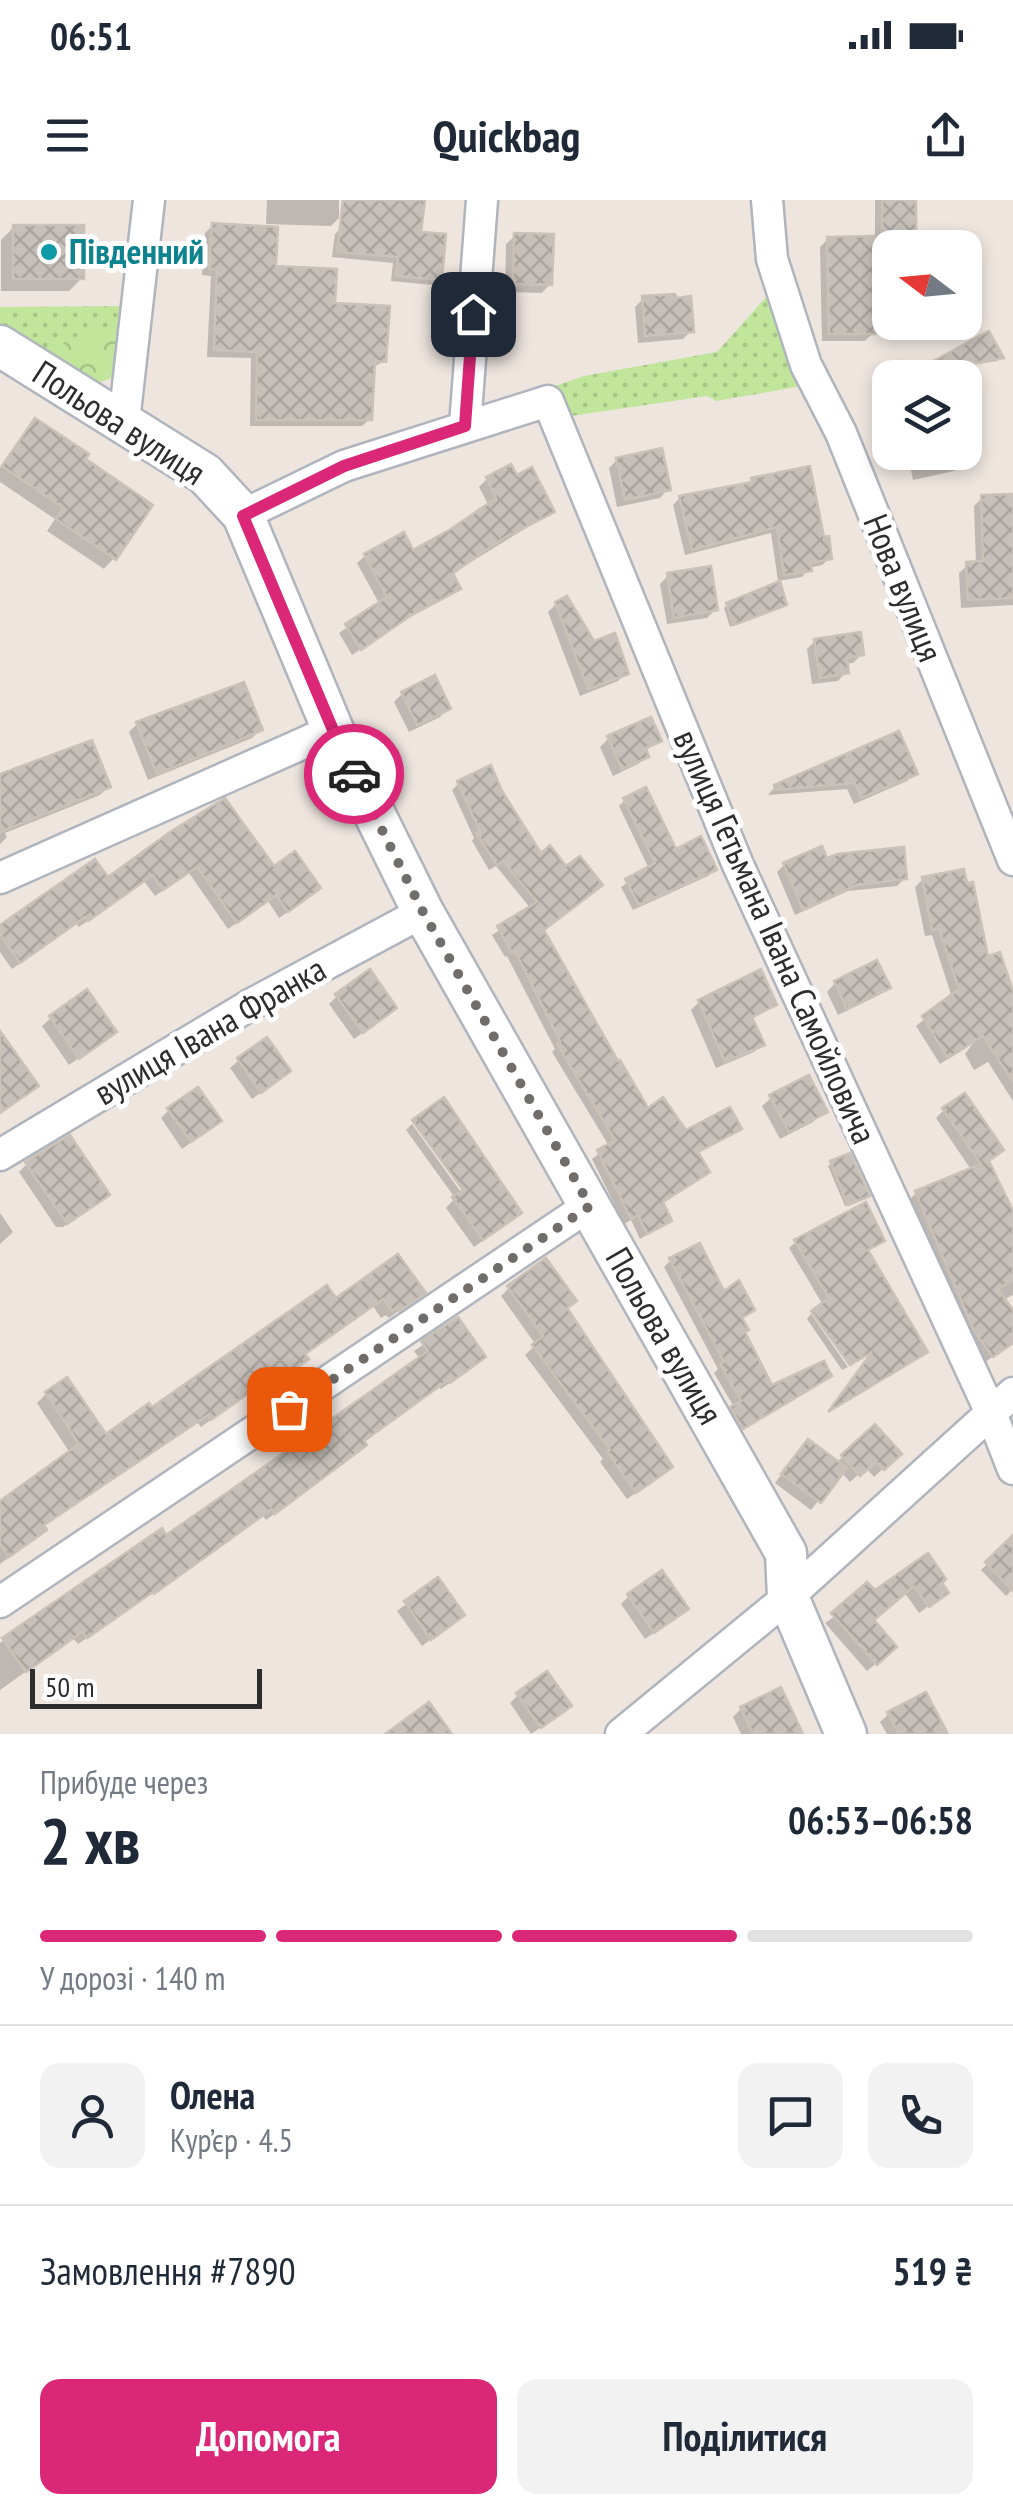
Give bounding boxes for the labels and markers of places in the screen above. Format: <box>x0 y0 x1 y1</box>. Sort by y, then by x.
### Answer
place label: Південний <box>69 228 204 274</box>
marker: Південний <box>38 241 60 263</box>
pin <box>431 272 516 357</box>
pin <box>247 1367 332 1452</box>

